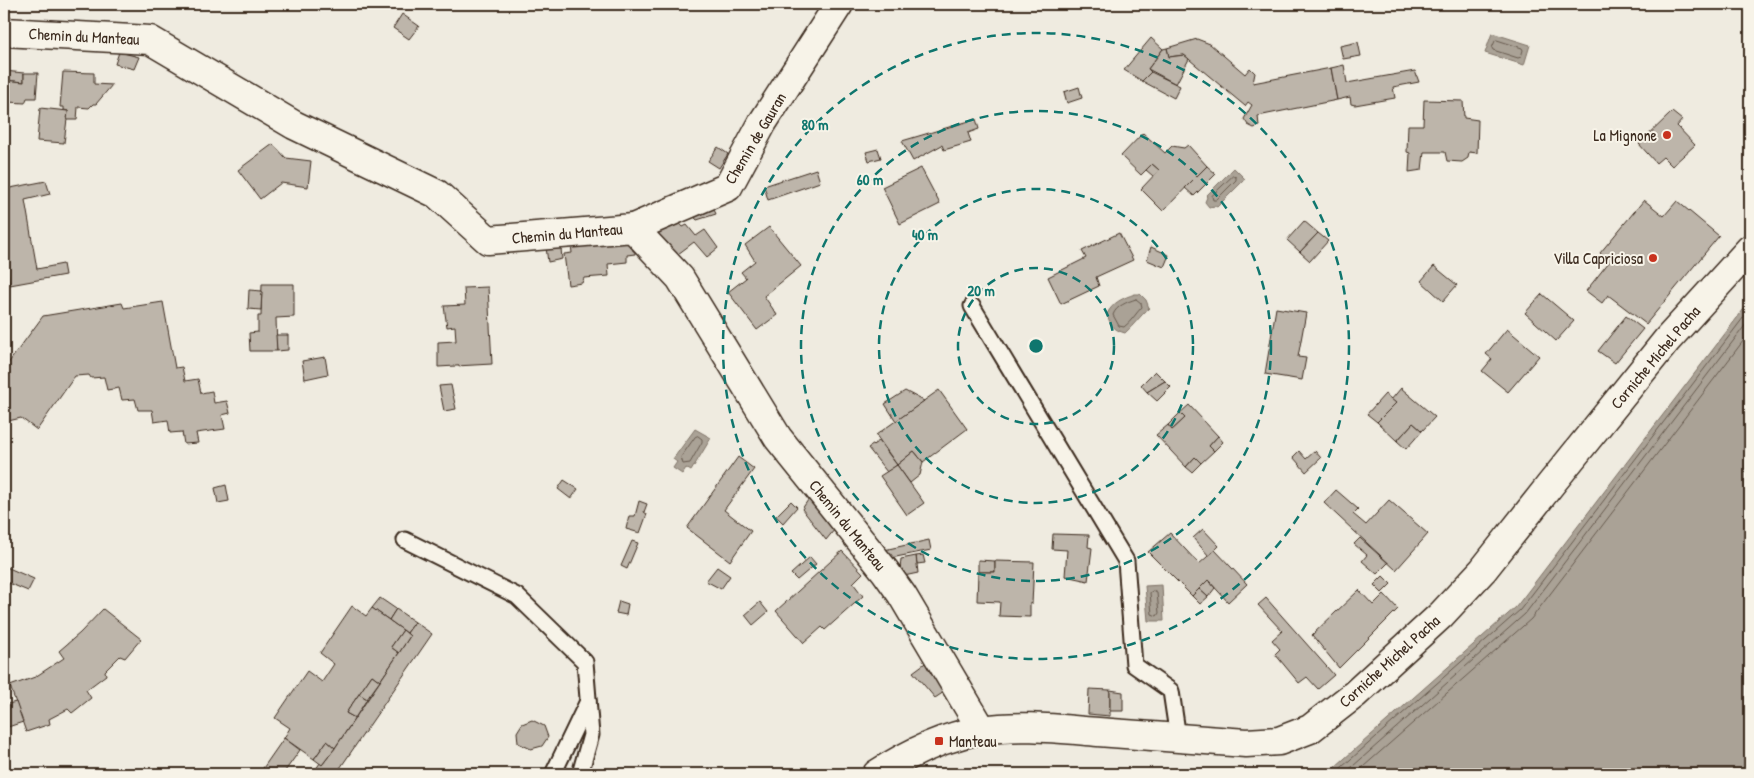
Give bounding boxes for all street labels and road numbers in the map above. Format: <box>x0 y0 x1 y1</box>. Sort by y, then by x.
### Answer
street label: Chemin du Manteau <box>28 22 141 50</box>
street label: Chemin de Gauran <box>719 88 791 188</box>
street label: Chemin du Manteau <box>511 217 624 249</box>
street label: Corniche Michel Pacha <box>1605 301 1705 413</box>
street label: Chemin du Manteau <box>804 475 892 576</box>
street label: Corniche Michel Pacha <box>1334 610 1444 712</box>

